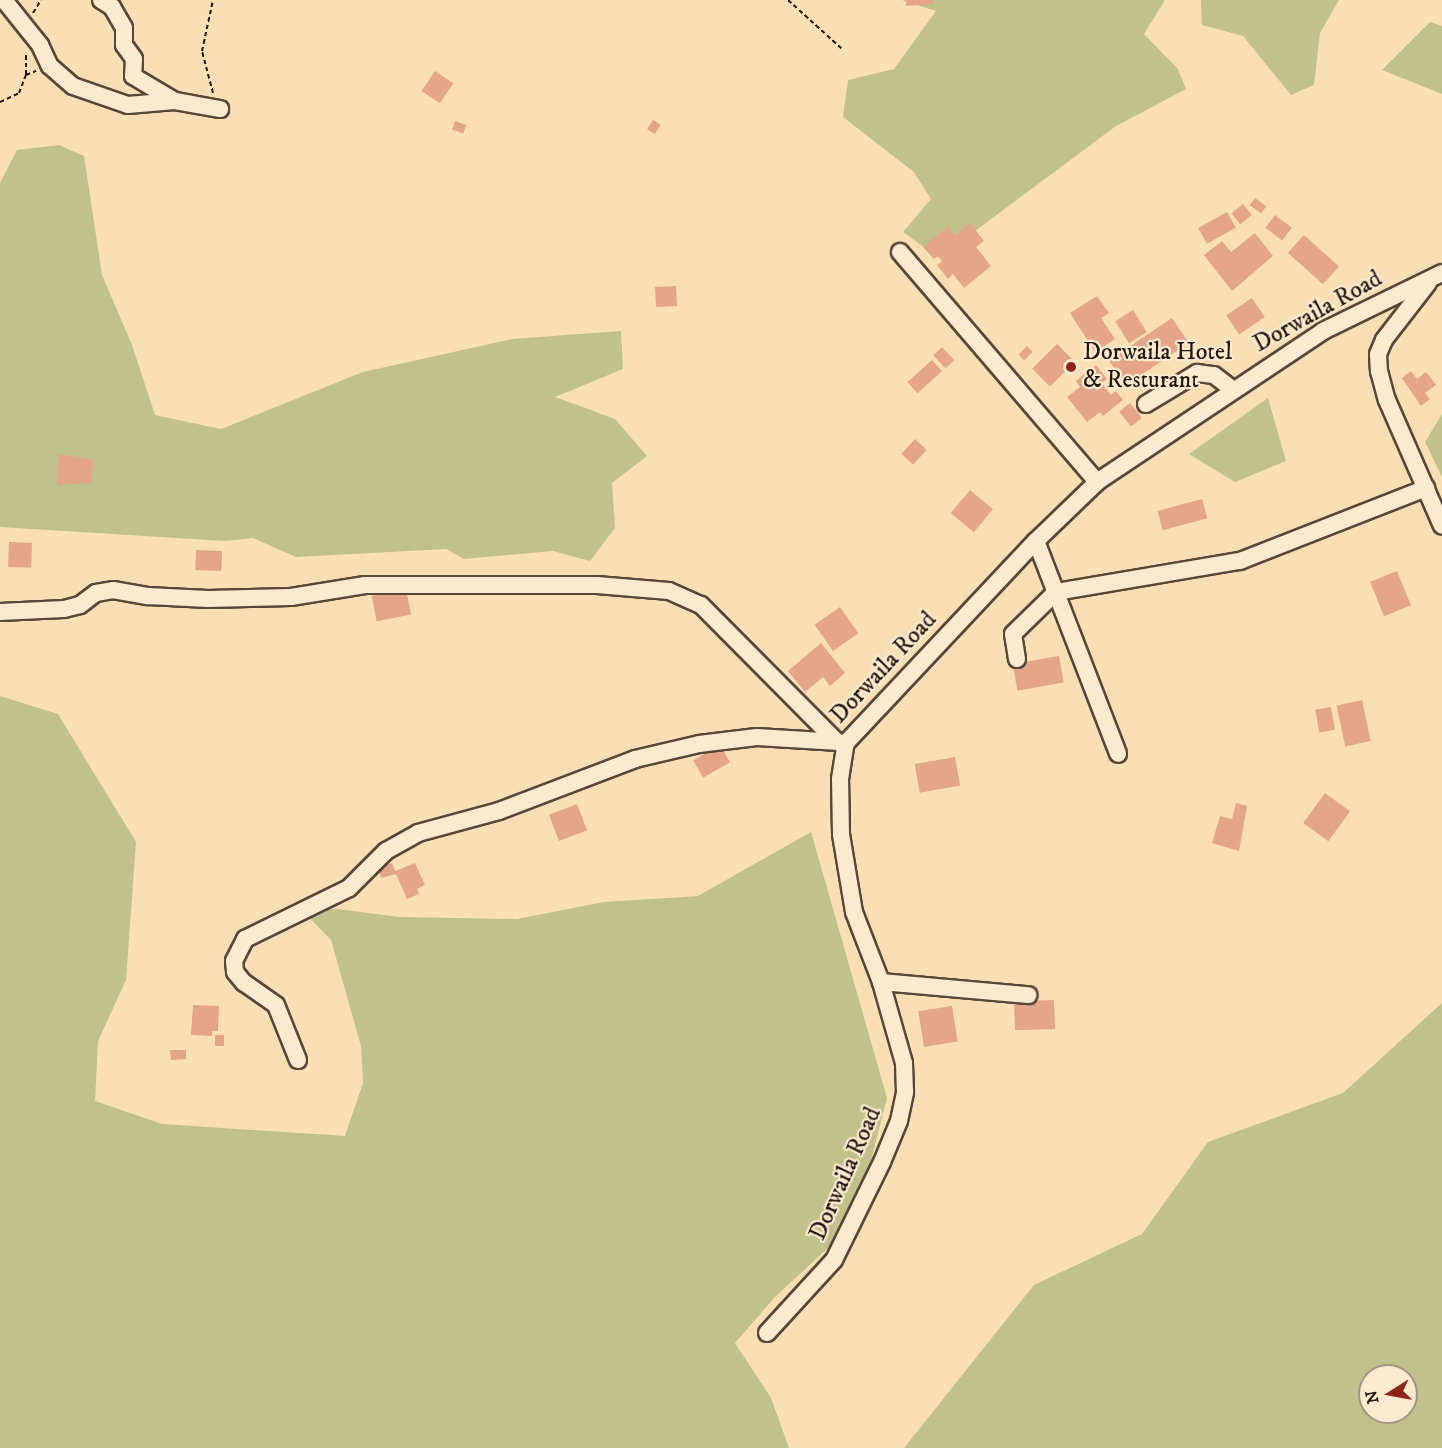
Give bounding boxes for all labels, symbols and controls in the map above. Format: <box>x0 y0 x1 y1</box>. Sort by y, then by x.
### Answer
street label: Dorwaila Road <box>1249 265 1387 359</box>
place label: Dorwaila Hotel & Resturant <box>1083 339 1232 395</box>
marker: Dorwaila Hotel & Resturant <box>1064 360 1078 374</box>
street label: Dorwaila Road <box>825 606 943 730</box>
street label: Dorwaila Road <box>804 1103 888 1245</box>
north arrow <box>1358 1364 1418 1424</box>
text: N <box>1361 1389 1383 1405</box>

